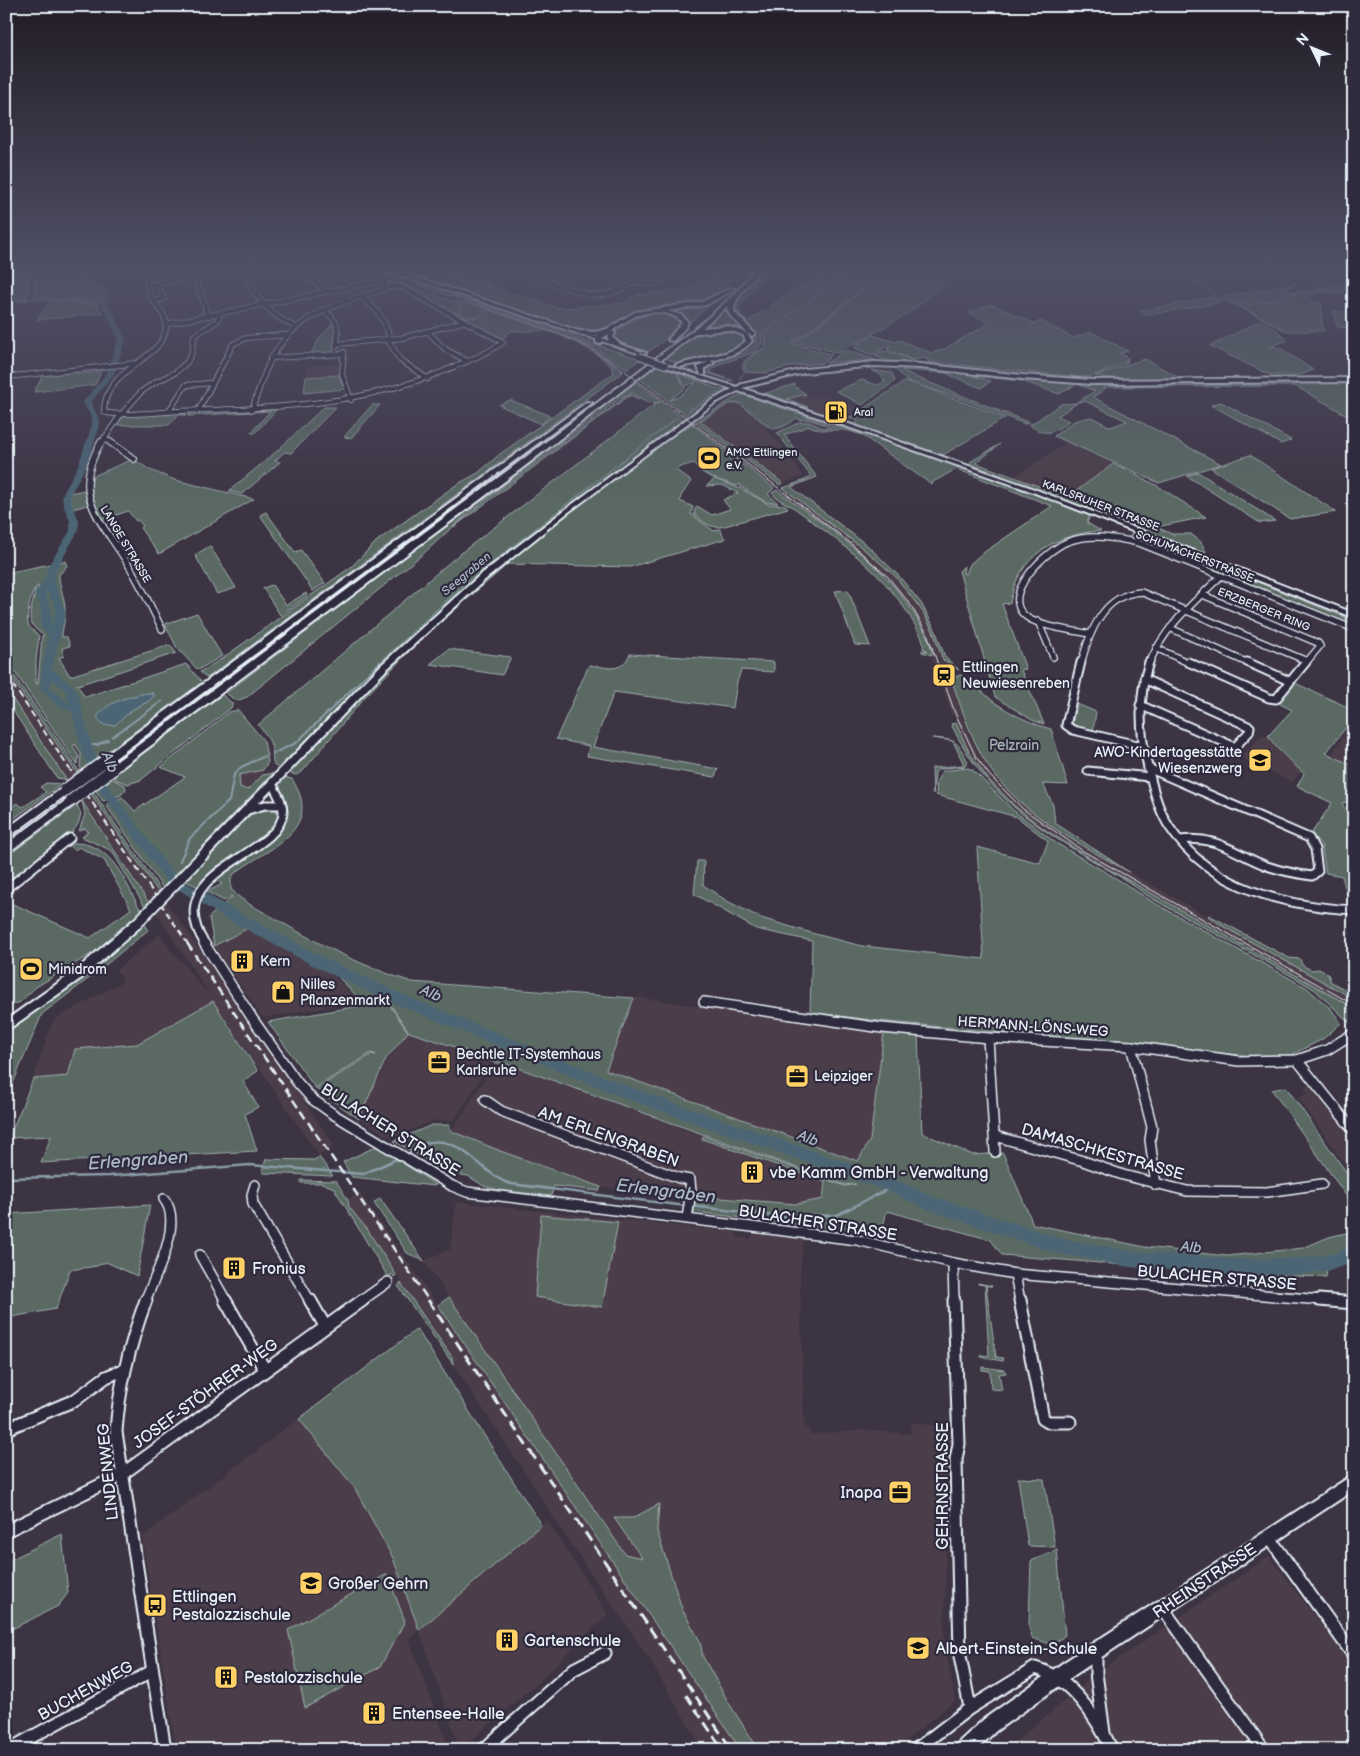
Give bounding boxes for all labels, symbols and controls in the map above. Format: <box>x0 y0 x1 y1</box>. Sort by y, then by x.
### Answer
north arrow <box>1288 22 1338 72</box>
text: N <box>1293 30 1313 49</box>
fuel station icon: Aral <box>823 399 849 425</box>
place label: Aral <box>854 406 873 419</box>
sports icon: AMC Ettlingen e.V. <box>696 445 722 471</box>
place label: AMC Ettlingen e.V. <box>726 446 797 472</box>
street label: KARLSRUHER STRASSE <box>1040 477 1161 534</box>
street label: LANGE STRASSE <box>97 503 154 585</box>
street label: SCHUMACHERSTRASSE <box>1134 528 1256 585</box>
water label: Seegraben <box>439 549 494 599</box>
street label: ERZBERGER RING <box>1216 585 1312 634</box>
place label: Ettlingen Neuwiesenreben <box>962 659 1070 692</box>
station icon: Ettlingen Neuwiesenreben <box>931 662 957 688</box>
park label: Pelzrain <box>989 737 1039 754</box>
place label: AWO-Kindertagesstätte Wiesenzwerg <box>1094 744 1242 777</box>
school or university icon: AWO-Kindertagesstätte Wiesenzwerg <box>1247 747 1273 773</box>
water label: Alb <box>96 748 122 776</box>
building icon: Kern <box>229 948 255 974</box>
place label: Kern <box>260 953 290 970</box>
sports icon: Minidrom <box>18 956 44 982</box>
place label: Minidrom <box>48 961 107 978</box>
place label: Nilles Pflanzenmarkt <box>300 976 391 1009</box>
shop icon: Nilles Pflanzenmarkt <box>270 979 296 1005</box>
water label: Alb <box>416 980 444 1006</box>
street label: HERMANN-LÖNS-WEG <box>957 1012 1109 1040</box>
place label: Bechtle IT-Systemhaus Karlsruhe <box>456 1046 601 1079</box>
office icon: Bechtle IT-Systemhaus Karlsruhe <box>426 1049 452 1075</box>
office icon: Leipziger <box>784 1063 810 1089</box>
place label: Leipziger <box>814 1068 874 1085</box>
street label: BULACHER STRASSE <box>317 1080 463 1181</box>
street label: AM ERLENGRABEN <box>536 1103 681 1172</box>
street label: DAMASCHKESTRASSE <box>1019 1120 1186 1185</box>
water label: Alb <box>794 1126 821 1151</box>
water label: Erlengraben <box>87 1147 189 1174</box>
building icon: vbe Kamm GmbH - Verwaltung <box>739 1159 765 1185</box>
place label: vbe Kamm GmbH - Verwaltung <box>769 1164 988 1183</box>
water label: Erlengraben <box>615 1175 717 1208</box>
street label: BULACHER STRASSE <box>737 1202 898 1245</box>
water label: Alb <box>1179 1237 1202 1258</box>
building icon: Fronius <box>221 1255 247 1281</box>
place label: Fronius <box>252 1260 306 1279</box>
street label: BULACHER STRASSE <box>1136 1262 1298 1295</box>
street label: JOSEF-STÖHRER-WEG <box>129 1334 282 1453</box>
street label: LINDENWEG <box>94 1422 123 1521</box>
street label: GEHRNSTRASSE <box>934 1422 953 1550</box>
office icon: Inapa <box>887 1479 913 1505</box>
place label: Inapa <box>841 1484 882 1503</box>
street label: RHEINSTRASSE <box>1149 1540 1260 1623</box>
school or university icon: Großer Gehrn <box>298 1570 324 1596</box>
place label: Großer Gehrn <box>328 1575 428 1594</box>
place label: Ettlingen Pestalozzischule <box>172 1588 291 1625</box>
bus stop icon: Ettlingen Pestalozzischule <box>142 1592 168 1618</box>
building icon: Gartenschule <box>494 1627 520 1653</box>
place label: Gartenschule <box>524 1632 622 1651</box>
school or university icon: Albert-Einstein-Schule <box>905 1635 931 1661</box>
place label: Albert-Einstein-Schule <box>936 1640 1098 1659</box>
street label: BUCHENWEG <box>35 1657 136 1725</box>
building icon: Pestalozzischule <box>213 1664 239 1690</box>
place label: Pestalozzischule <box>244 1669 363 1688</box>
building icon: Entensee-Halle <box>361 1700 387 1726</box>
place label: Entensee-Halle <box>392 1705 505 1724</box>

